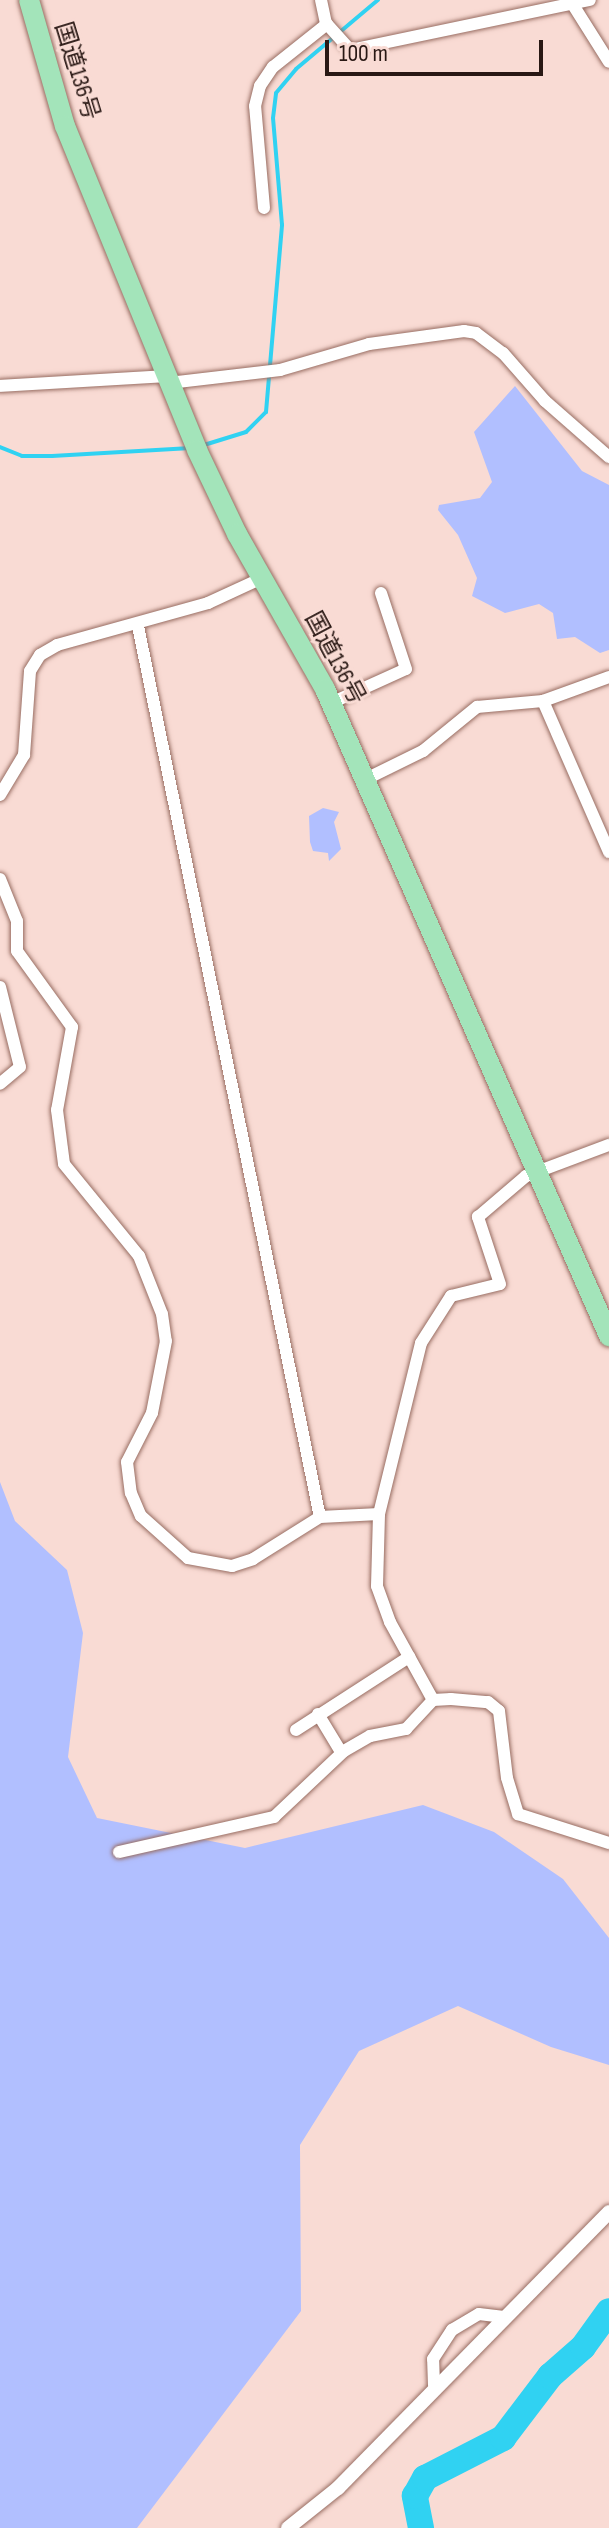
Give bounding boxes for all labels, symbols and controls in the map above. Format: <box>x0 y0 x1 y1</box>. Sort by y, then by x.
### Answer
street label: 国道136号 <box>48 19 106 123</box>
scale bar <box>329 24 547 74</box>
text: 100 m <box>339 39 388 68</box>
street label: 国道136号 <box>299 607 371 709</box>

